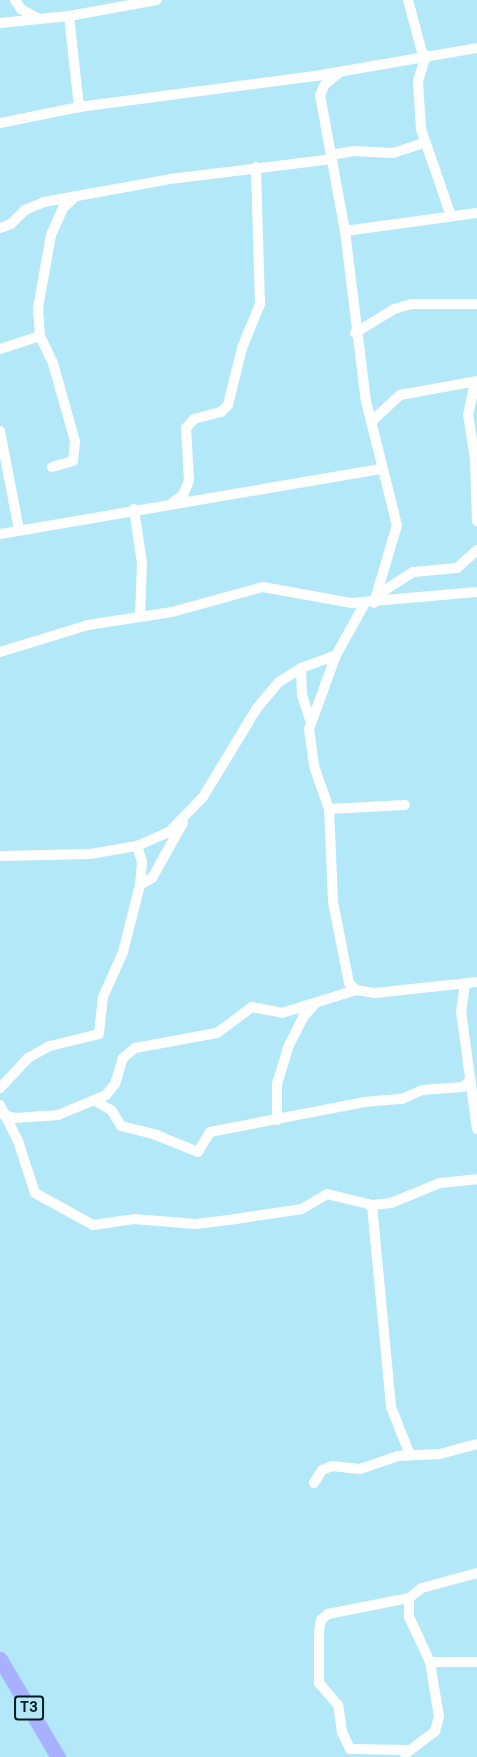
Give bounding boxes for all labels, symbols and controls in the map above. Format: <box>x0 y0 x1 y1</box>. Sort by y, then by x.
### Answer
road number: T3 <box>14 1696 44 1720</box>

